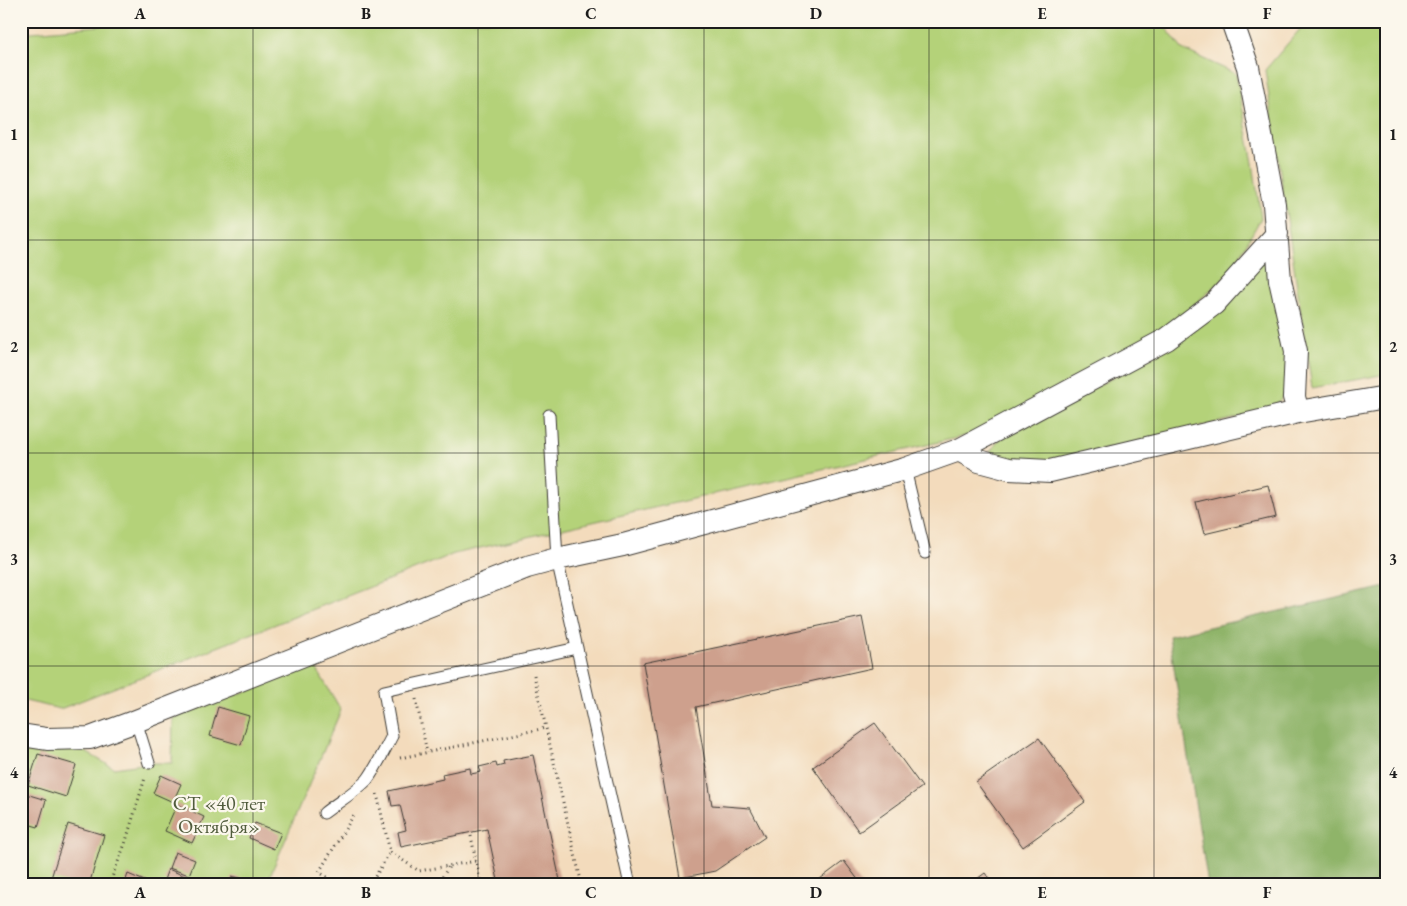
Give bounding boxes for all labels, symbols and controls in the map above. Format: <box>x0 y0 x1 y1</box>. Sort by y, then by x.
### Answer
text: A <box>133 3 146 24</box>
text: B <box>361 3 371 24</box>
text: C <box>585 3 597 24</box>
text: D <box>810 3 822 24</box>
text: E <box>1037 3 1047 24</box>
text: F <box>1263 3 1272 24</box>
text: 1 <box>10 124 18 145</box>
text: 1 <box>1389 124 1397 145</box>
text: 2 <box>10 336 19 357</box>
text: 2 <box>1389 336 1398 357</box>
text: 3 <box>10 549 18 570</box>
text: 3 <box>1389 549 1397 570</box>
text: 4 <box>10 762 19 783</box>
text: 4 <box>1389 762 1398 783</box>
park label: СТ «40 лет Октября» <box>173 790 265 839</box>
text: A <box>133 882 146 903</box>
text: B <box>361 882 371 903</box>
text: C <box>585 882 597 903</box>
text: D <box>810 882 822 903</box>
text: E <box>1037 882 1047 903</box>
text: F <box>1263 882 1272 903</box>

